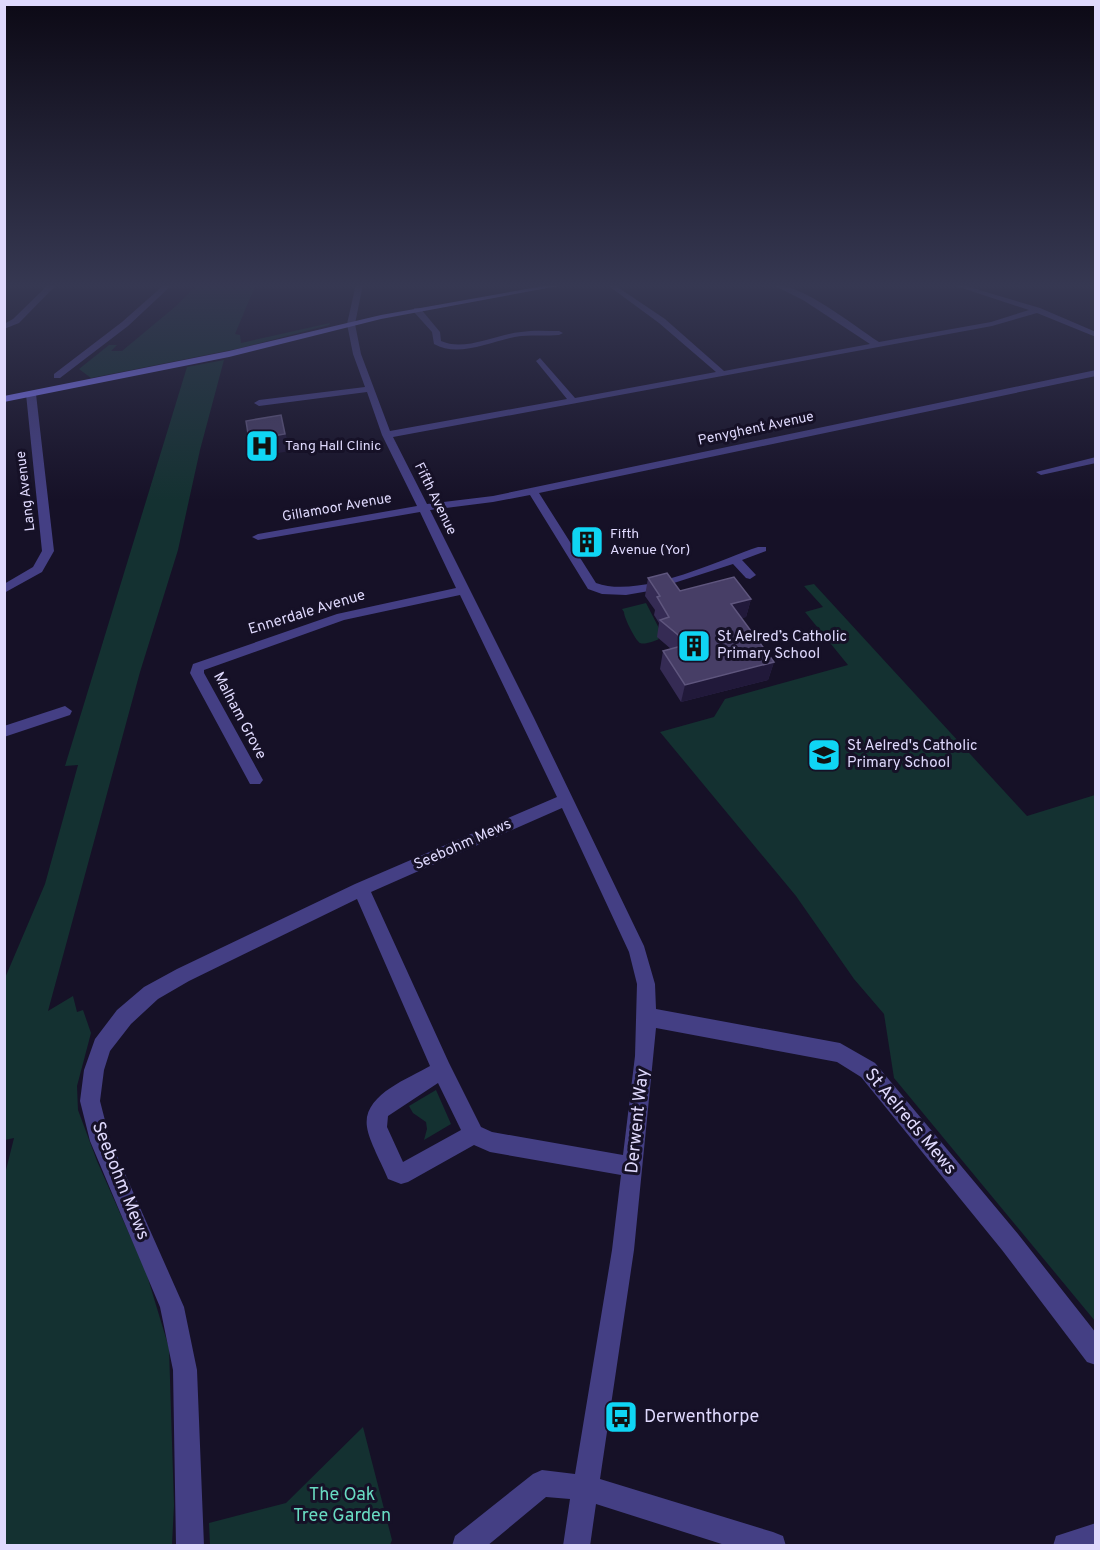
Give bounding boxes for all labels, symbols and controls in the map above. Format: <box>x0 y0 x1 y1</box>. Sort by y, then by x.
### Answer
street label: Penyghent Avenue <box>697 408 815 450</box>
hospital icon: Tang Hall Clinic <box>244 428 280 464</box>
place label: Tang Hall Clinic <box>285 438 381 455</box>
street label: Lang Avenue <box>13 450 39 532</box>
street label: Fifth Avenue <box>410 460 460 538</box>
street label: Gillamoor Avenue <box>281 490 393 526</box>
building icon: Fifth Avenue (Yor) <box>569 524 605 560</box>
place label: Fifth Avenue (Yor) <box>610 526 690 559</box>
street label: Ennerdale Avenue <box>246 586 368 640</box>
building icon: St Aelred’s Catholic Primary School <box>676 628 712 664</box>
place label: St Aelred’s Catholic Primary School <box>717 628 847 664</box>
street label: Malham Grove <box>208 669 270 763</box>
school or university icon: St Aelred's Catholic Primary School <box>806 737 842 773</box>
place label: St Aelred's Catholic Primary School <box>847 737 977 773</box>
street label: Seebohm Mews <box>411 815 515 875</box>
street label: St Aelreds Mews <box>859 1064 961 1180</box>
street label: Derwent Way <box>621 1067 655 1175</box>
street label: Seebohm Mews <box>86 1118 154 1244</box>
bus stop icon: Derwenthorpe <box>603 1399 639 1435</box>
place label: Derwenthorpe <box>644 1406 759 1429</box>
park label: The Oak Tree Garden <box>293 1484 391 1528</box>

